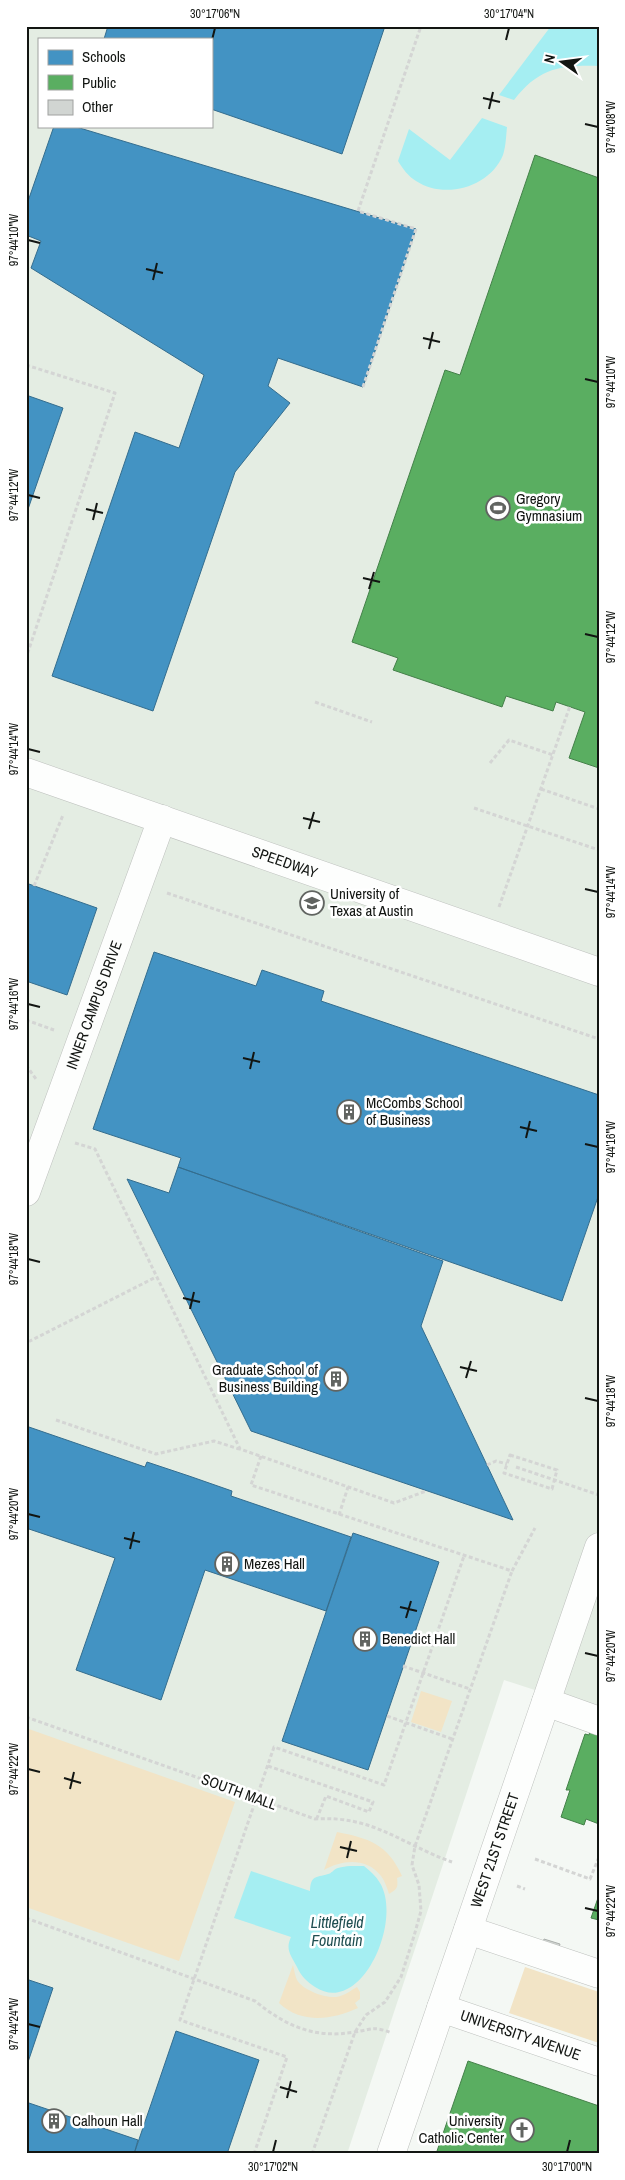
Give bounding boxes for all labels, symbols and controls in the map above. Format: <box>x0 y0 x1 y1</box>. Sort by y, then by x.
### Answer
text: 30°17'06"N <box>190 6 240 22</box>
text: 30°17'04"N <box>484 6 534 22</box>
legend <box>38 38 212 128</box>
north arrow <box>538 38 588 88</box>
text: Schools <box>82 46 126 67</box>
text: N <box>540 53 559 65</box>
text: Public <box>82 72 116 93</box>
text: Other <box>82 96 113 117</box>
text: 97°44'08"W <box>603 100 619 153</box>
text: 97°44'10"W <box>6 213 22 266</box>
text: 97°44'10"W <box>603 355 619 408</box>
text: 97°44'12"W <box>6 468 22 521</box>
place label: Gregory Gymnasium <box>516 488 582 526</box>
sports icon: Gregory Gymnasium <box>485 495 511 521</box>
text: 97°44'12"W <box>603 610 619 663</box>
text: 97°44'14"W <box>6 722 22 775</box>
street label: SPEEDWAY <box>249 841 321 883</box>
text: 97°44'14"W <box>603 865 619 918</box>
place label: University of Texas at Austin <box>330 883 413 921</box>
school or university icon: University of Texas at Austin <box>299 890 325 916</box>
street label: INNER CAMPUS DRIVE <box>61 938 127 1072</box>
text: 97°44'16"W <box>6 977 22 1030</box>
place label: McCombs School of Business <box>366 1092 462 1130</box>
building icon: McCombs School of Business <box>336 1099 362 1125</box>
text: 97°44'16"W <box>603 1120 619 1173</box>
text: 97°44'18"W <box>6 1232 22 1285</box>
place label: Graduate School of Business Building <box>212 1359 319 1397</box>
building icon: Graduate School of Business Building <box>323 1366 349 1392</box>
text: 97°44'18"W <box>603 1374 619 1427</box>
text: 97°44'20"W <box>6 1487 22 1540</box>
building icon: Mezes Hall <box>214 1551 240 1577</box>
place label: Mezes Hall <box>244 1553 305 1574</box>
building icon: Benedict Hall <box>352 1626 378 1652</box>
place label: Benedict Hall <box>382 1628 455 1649</box>
text: 97°44'20"W <box>603 1629 619 1682</box>
text: 97°44'22"W <box>6 1742 22 1795</box>
street label: SOUTH MALL <box>199 1768 280 1815</box>
street label: WEST 21ST STREET <box>465 1790 524 1910</box>
text: 97°44'22"W <box>603 1884 619 1937</box>
water label: Littlefield Fountain <box>310 1911 364 1951</box>
text: 97°44'24"W <box>6 1997 22 2050</box>
street label: UNIVERSITY AVENUE <box>458 2004 584 2065</box>
building icon: Calhoun Hall <box>41 2108 67 2134</box>
place label: Calhoun Hall <box>72 2110 142 2131</box>
place label: University Catholic Center <box>419 2110 505 2148</box>
church icon: University Catholic Center <box>509 2117 535 2143</box>
text: 30°17'02"N <box>248 2159 298 2175</box>
text: 30°17'00"N <box>542 2159 592 2175</box>

